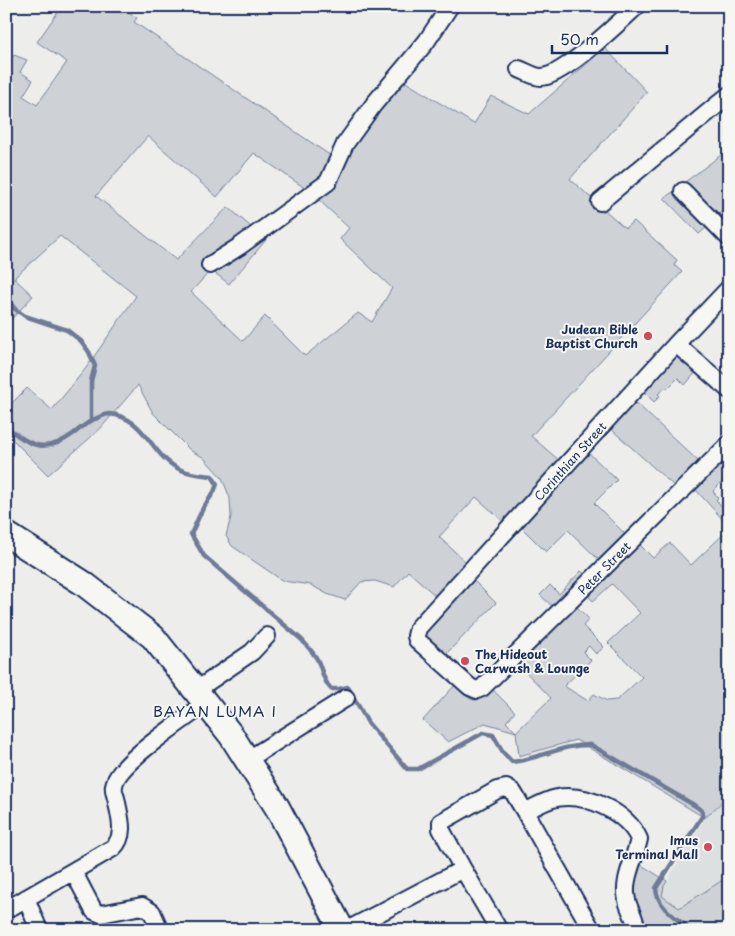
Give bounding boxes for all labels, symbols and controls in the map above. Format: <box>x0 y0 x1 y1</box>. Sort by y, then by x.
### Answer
scale bar <box>552 22 668 54</box>
text: 50 m <box>560 27 599 50</box>
place label: Judean Bible Baptist Church <box>545 320 638 352</box>
marker: Judean Bible Baptist Church <box>642 330 654 342</box>
street label: Corinthian Street <box>530 418 610 504</box>
street label: Peter Street <box>573 537 635 599</box>
place label: The Hideout Carwash & Lounge <box>475 645 590 677</box>
marker: The Hideout Carwash & Lounge <box>459 655 471 667</box>
district label: BAYAN LUMA I <box>153 699 277 722</box>
place label: Imus Terminal Mall <box>615 831 698 863</box>
marker: Imus Terminal Mall <box>702 841 714 853</box>

